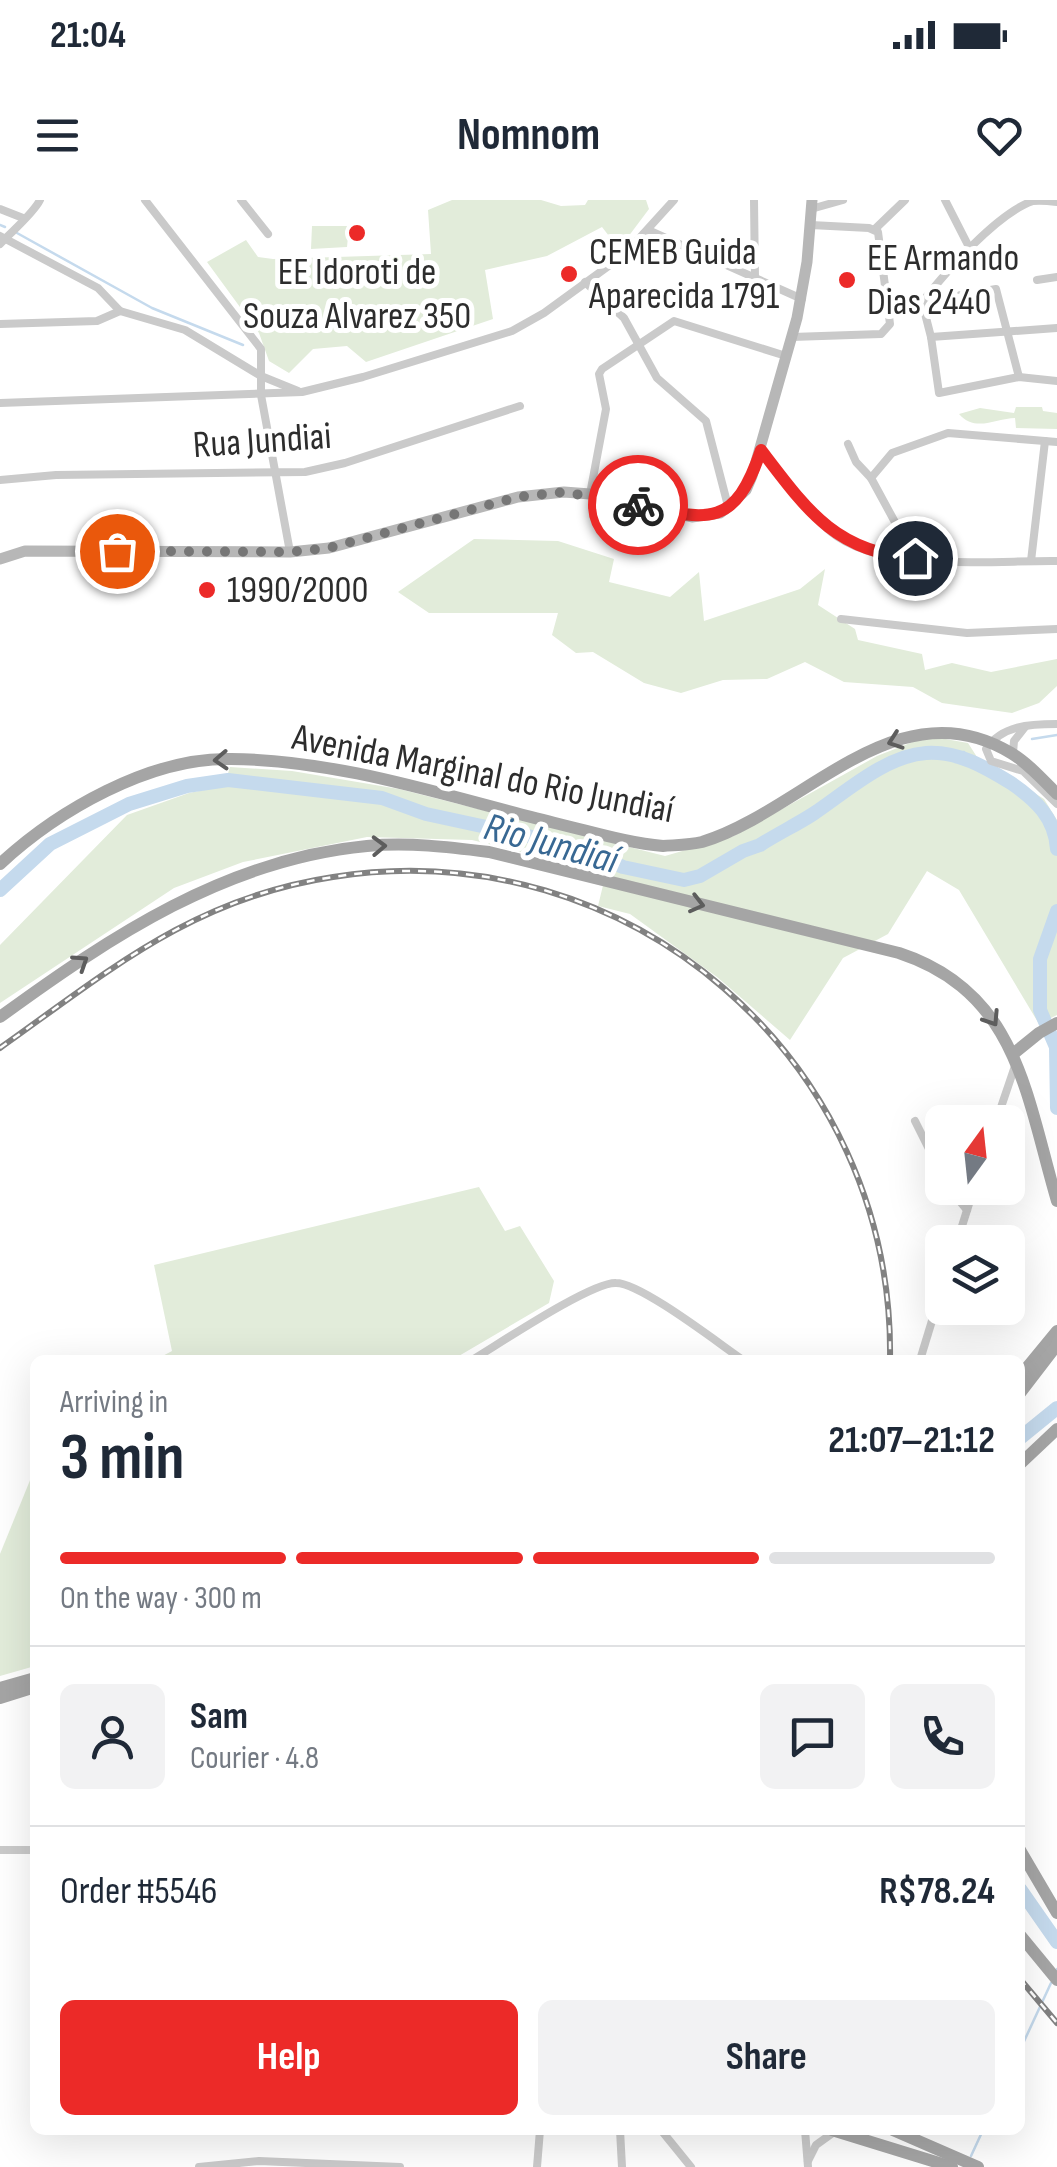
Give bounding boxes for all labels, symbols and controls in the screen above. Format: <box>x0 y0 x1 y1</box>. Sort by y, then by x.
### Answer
text: 21:04 <box>50 13 126 58</box>
icon: menu <box>30 108 85 163</box>
text: Nomnom <box>457 108 600 163</box>
icon: heart <box>972 108 1027 163</box>
marker: EE Idoroti de Souza Alvarez 350 <box>346 222 368 244</box>
place label: CEMEB Guida Aparecida 1791 <box>588 230 779 319</box>
place label: EE Armando Dias 2440 <box>867 236 1019 325</box>
place label: EE Idoroti de Souza Alvarez 350 <box>243 250 471 339</box>
marker: CEMEB Guida Aparecida 1791 <box>558 263 580 285</box>
marker: EE Armando Dias 2440 <box>836 269 858 291</box>
street label: Rua Jundiai <box>191 414 333 468</box>
courier <box>588 455 688 555</box>
icon: bike <box>611 478 666 533</box>
pin <box>75 509 160 594</box>
pin <box>873 516 958 601</box>
icon: bag <box>90 524 145 579</box>
icon: home <box>888 531 943 586</box>
place label: 1990/2000 <box>227 568 368 613</box>
marker: 1990/2000 <box>196 579 218 601</box>
street label: Avenida Marginal do Rio Jundiaí <box>288 715 678 833</box>
one-way arrow <box>888 729 905 749</box>
one-way arrow <box>212 749 228 770</box>
water label: Rio Jundiaí <box>479 803 627 886</box>
one-way arrow <box>371 835 387 856</box>
one-way arrow <box>688 892 705 913</box>
one-way arrow <box>70 956 88 975</box>
one-way arrow <box>979 1008 998 1026</box>
north arrow <box>925 1105 1025 1205</box>
map controls <box>925 1105 1025 1325</box>
button: layers <box>925 1225 1025 1325</box>
text: Arriving in <box>60 1383 168 1422</box>
text: 21:07–21:12 <box>828 1418 995 1463</box>
text: 3 min <box>60 1420 184 1498</box>
text: On the way · 300 m <box>60 1579 262 1618</box>
button: person <box>60 1684 165 1789</box>
button: chat <box>760 1684 865 1789</box>
button: phone <box>890 1684 995 1789</box>
text: Sam <box>190 1694 248 1739</box>
text: Courier · 4.8 <box>190 1739 319 1778</box>
text: Order #5546 <box>60 1869 218 1914</box>
text: R$78.24 <box>879 1869 995 1914</box>
button: Help <box>60 2000 518 2115</box>
button: Share <box>538 2000 995 2115</box>

